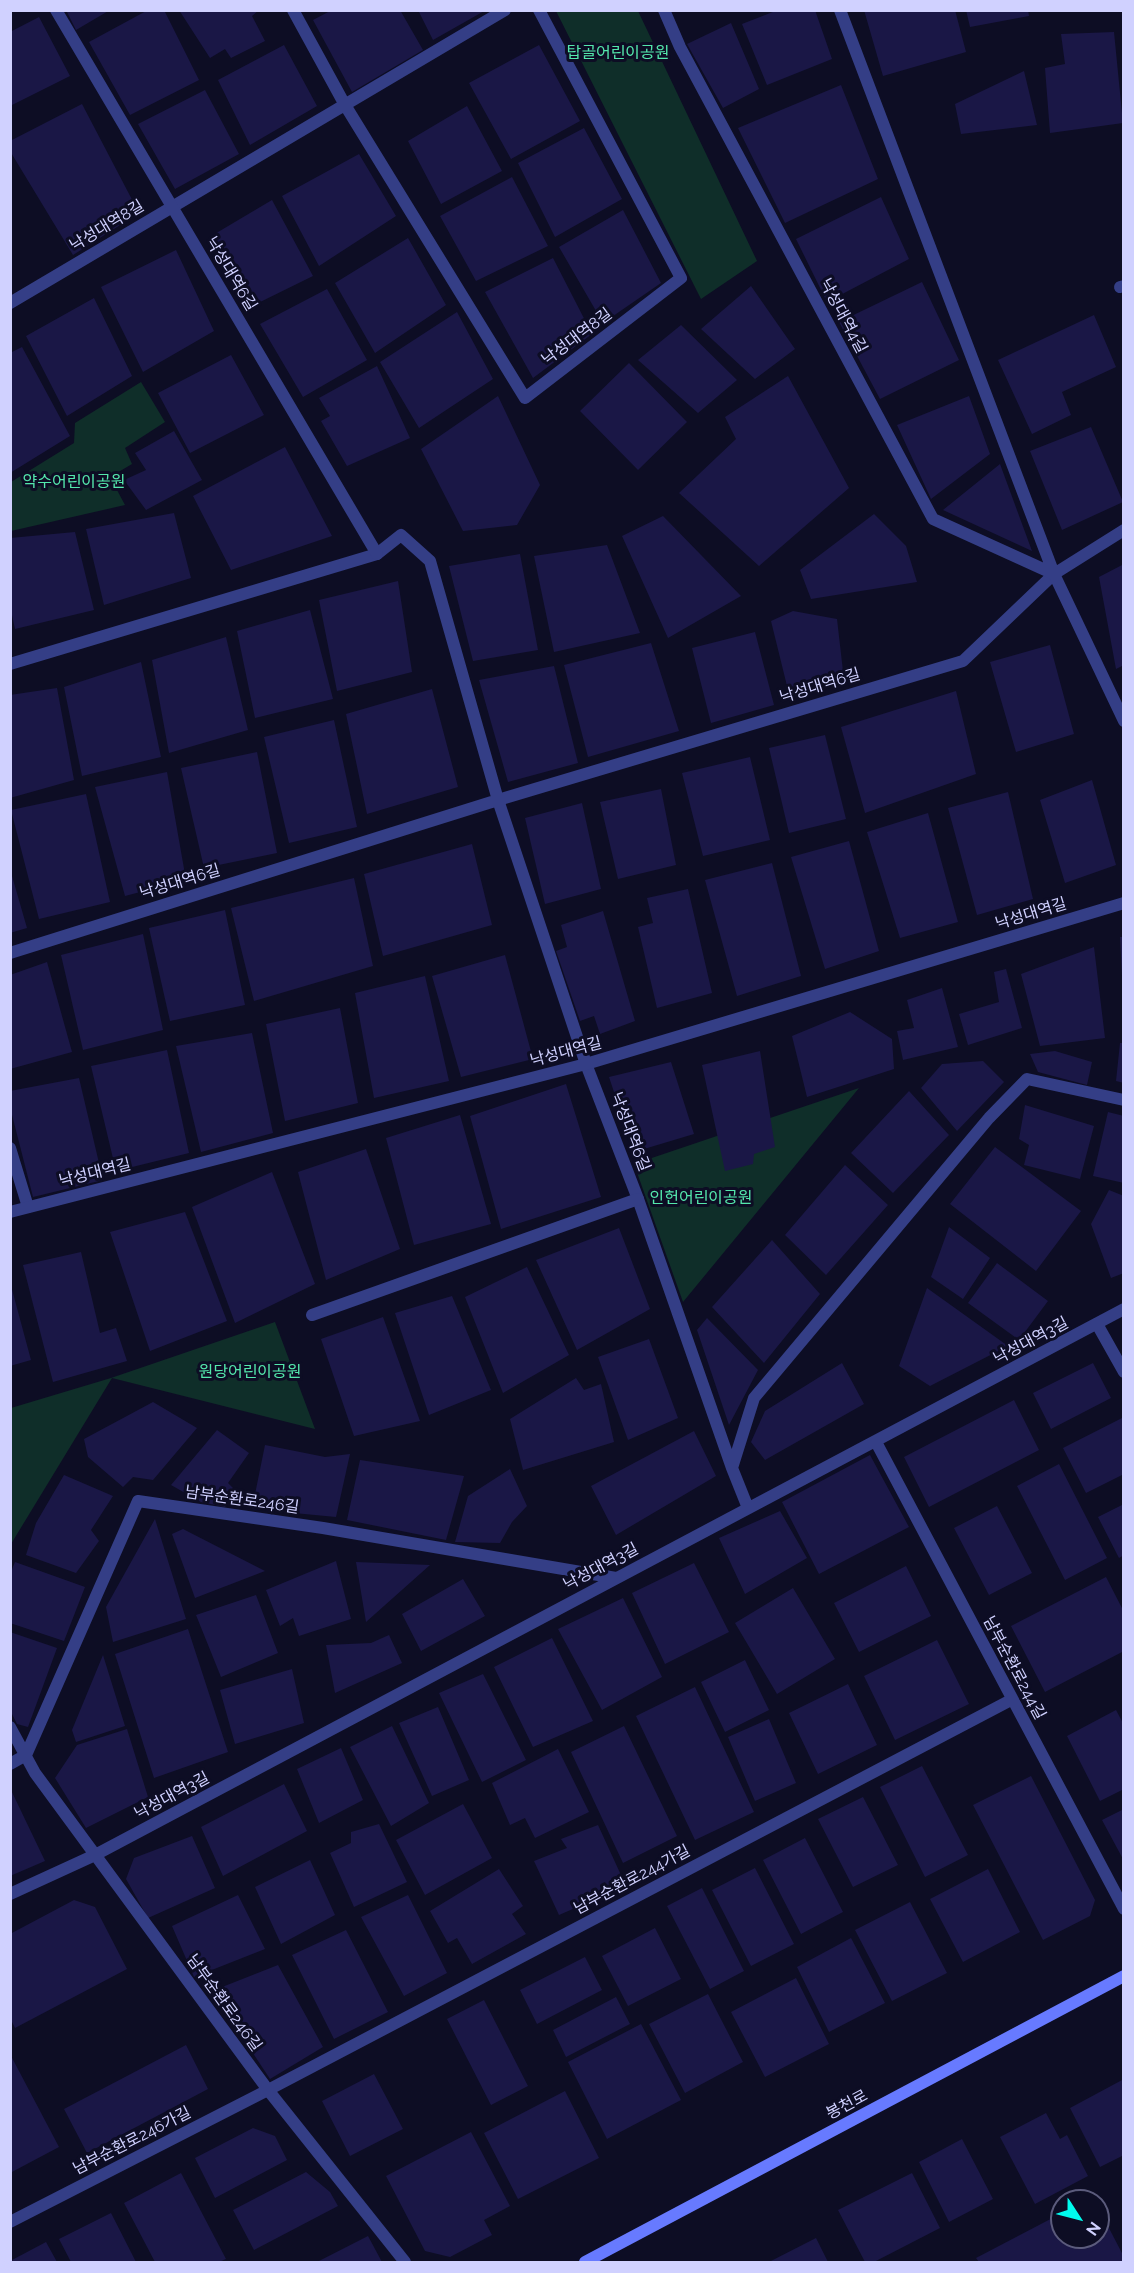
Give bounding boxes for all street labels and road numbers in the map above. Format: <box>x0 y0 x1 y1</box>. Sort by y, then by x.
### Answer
street label: 낙성대역8길 <box>66 196 148 256</box>
street label: 낙성대역6길 <box>201 233 261 315</box>
street label: 낙성대역4길 <box>815 275 871 357</box>
street label: 낙성대역8길 <box>538 304 616 370</box>
street label: 낙성대역6길 <box>777 665 863 707</box>
street label: 낙성대역6길 <box>137 861 223 903</box>
street label: 낙성대역길 <box>993 894 1069 934</box>
street label: 낙성대역길 <box>528 1033 604 1071</box>
street label: 낙성대역6길 <box>606 1090 654 1174</box>
street label: 낙성대역길 <box>57 1155 133 1191</box>
street label: 낙성대역3길 <box>990 1313 1072 1369</box>
street label: 남부순환로246길 <box>184 1482 300 1518</box>
street label: 낙성대역3길 <box>560 1539 642 1595</box>
street label: 남부순환로244길 <box>979 1613 1049 1723</box>
street label: 낙성대역3길 <box>131 1768 213 1824</box>
street label: 남부순환로244가길 <box>571 1841 693 1919</box>
street label: 남부순환로246길 <box>182 1951 266 2055</box>
street label: 봉천로 <box>823 2086 871 2124</box>
street label: 남부순환로246가길 <box>70 2103 194 2179</box>

